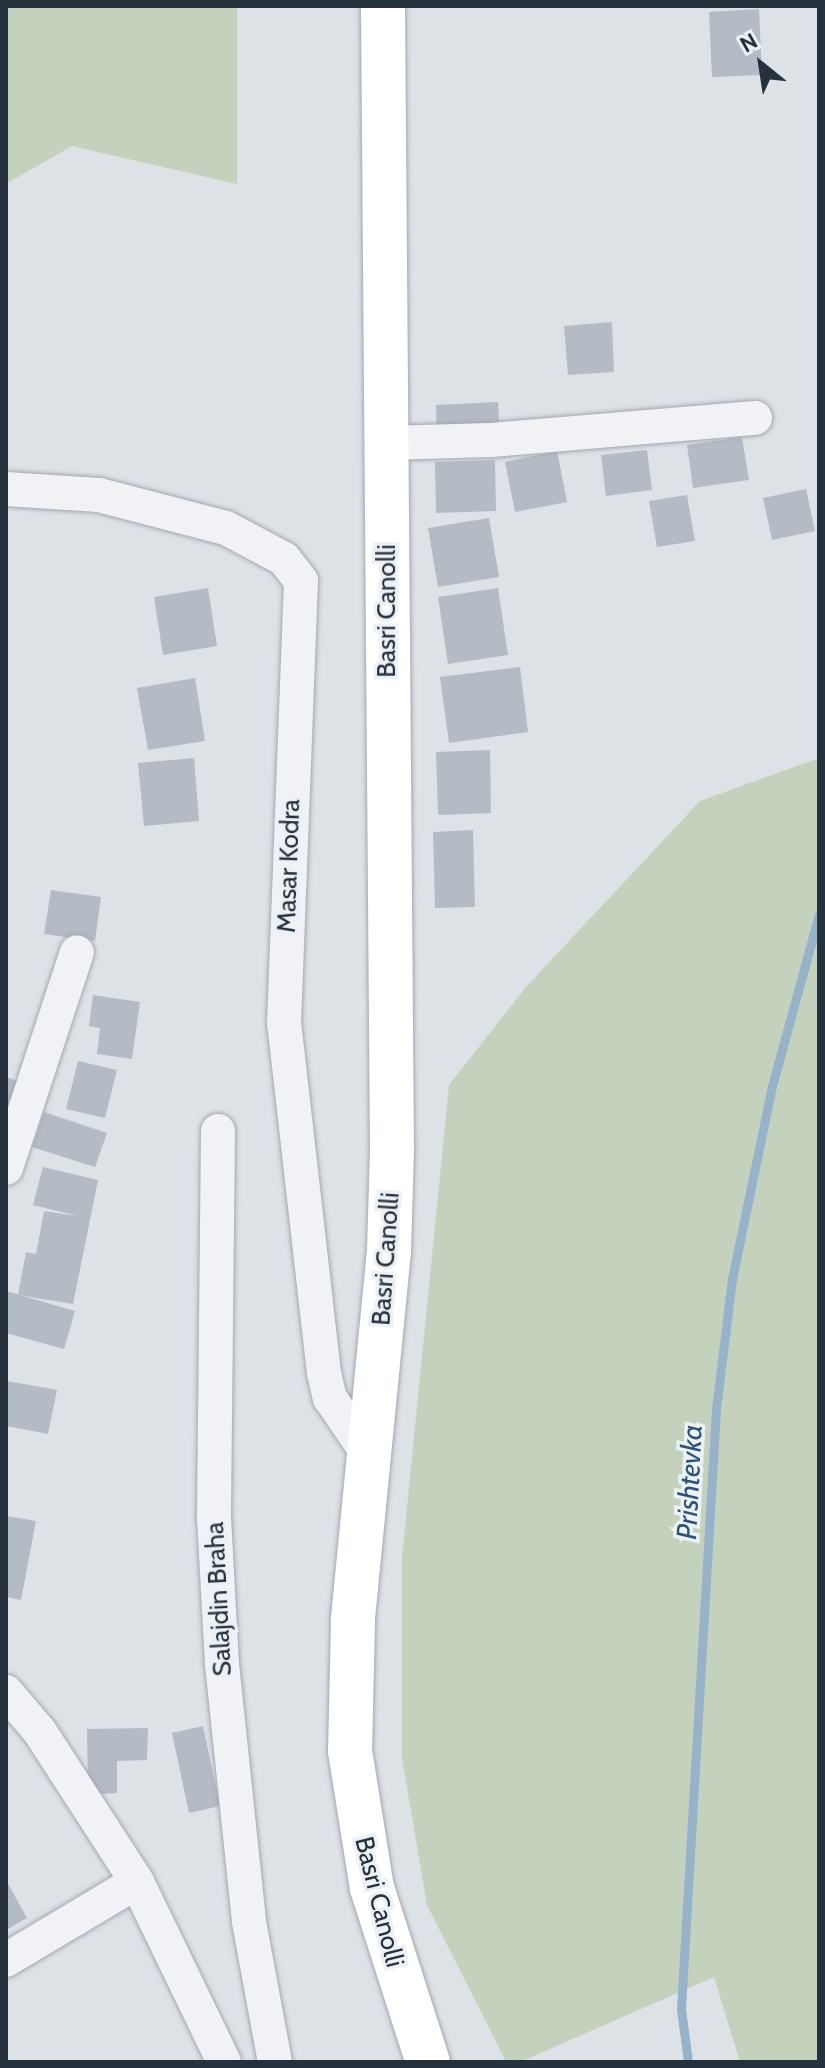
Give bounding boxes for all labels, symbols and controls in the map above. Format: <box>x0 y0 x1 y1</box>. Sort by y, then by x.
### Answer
north arrow <box>721 24 801 104</box>
text: N <box>735 27 762 58</box>
street label: Basri Canolli <box>371 544 403 678</box>
street label: Masar Kodra <box>271 799 307 933</box>
street label: Basri Canolli <box>366 1191 406 1327</box>
water label: Prishtevka <box>669 1424 709 1540</box>
street label: Salajdin Braha <box>199 1521 239 1677</box>
street label: Basri Canolli <box>348 1833 410 1971</box>

